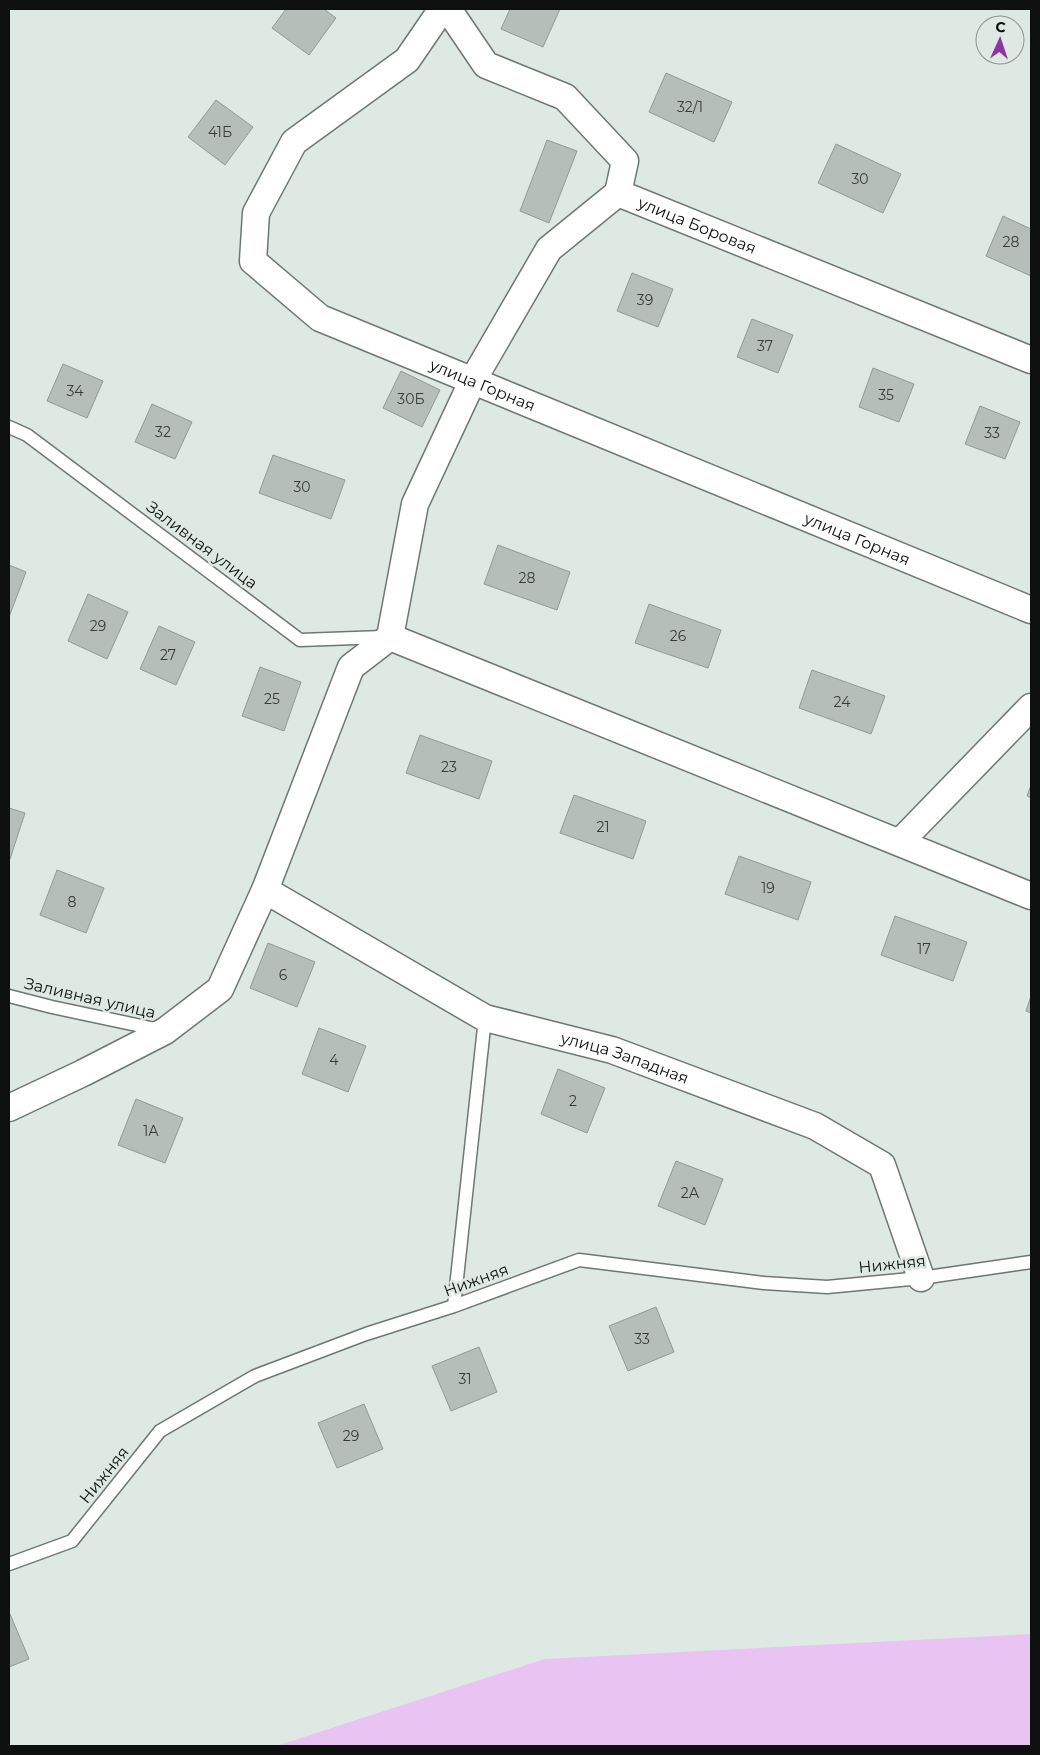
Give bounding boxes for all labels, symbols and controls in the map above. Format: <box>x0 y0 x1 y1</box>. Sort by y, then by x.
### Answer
north arrow <box>975 15 1025 65</box>
text: С <box>995 18 1006 36</box>
house number: 32/1 <box>677 98 703 116</box>
house number: 41Б <box>208 123 232 141</box>
house number: 30 <box>851 170 869 188</box>
street label: улица Боровая <box>634 192 759 258</box>
house number: 28 <box>1003 233 1020 251</box>
house number: 39 <box>637 291 653 309</box>
house number: 37 <box>757 337 773 355</box>
street label: улица Горная <box>426 354 538 415</box>
house number: 34 <box>66 382 84 400</box>
house number: 35 <box>878 386 894 404</box>
house number: 30Б <box>397 390 425 408</box>
house number: 32 <box>155 423 171 441</box>
house number: 33 <box>984 424 1000 442</box>
house number: 30 <box>293 478 311 496</box>
street label: Заливная улица <box>143 497 261 593</box>
street label: улица Горная <box>801 508 913 569</box>
house number: 28 <box>519 569 536 587</box>
house number: 29 <box>90 617 106 635</box>
house number: 26 <box>670 627 687 645</box>
house number: 27 <box>160 646 176 664</box>
house number: 25 <box>264 690 280 708</box>
house number: 24 <box>834 693 851 711</box>
house number: 23 <box>441 758 457 776</box>
house number: 21 <box>596 818 610 836</box>
house number: 19 <box>761 879 775 897</box>
house number: 8 <box>68 893 77 911</box>
house number: 17 <box>917 940 931 958</box>
house number: 6 <box>279 966 288 984</box>
street label: Заливная улица <box>23 974 157 1022</box>
street label: улица Западная <box>558 1028 692 1087</box>
house number: 4 <box>329 1051 339 1069</box>
house number: 2 <box>569 1092 577 1110</box>
house number: 1А <box>143 1122 159 1140</box>
house number: 2А <box>681 1184 700 1202</box>
street label: Нижняя <box>857 1251 927 1277</box>
street label: Нижняя <box>441 1260 511 1300</box>
house number: 33 <box>634 1330 650 1348</box>
house number: 31 <box>459 1370 471 1388</box>
house number: 29 <box>343 1427 359 1445</box>
street label: Нижняя <box>75 1443 133 1507</box>

